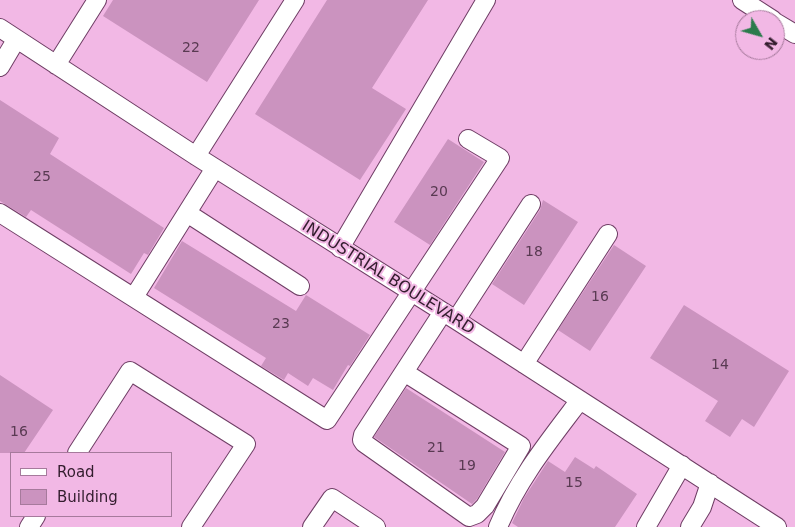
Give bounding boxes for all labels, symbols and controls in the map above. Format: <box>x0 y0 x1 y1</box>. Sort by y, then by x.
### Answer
north arrow <box>735 10 785 60</box>
text: N <box>761 34 781 53</box>
house number: 22 <box>182 40 200 56</box>
house number: 25 <box>33 169 51 185</box>
house number: 20 <box>430 184 448 200</box>
street label: INDUSTRIAL BOULEVARD <box>298 217 478 339</box>
house number: 18 <box>525 244 543 260</box>
house number: 16 <box>591 289 609 305</box>
house number: 23 <box>272 316 290 332</box>
house number: 14 <box>711 357 729 373</box>
house number: 16 <box>10 424 28 440</box>
house number: 21 <box>427 440 445 456</box>
legend <box>10 452 172 517</box>
house number: 19 <box>458 458 476 474</box>
text: Road <box>57 463 95 481</box>
house number: 15 <box>565 475 583 491</box>
text: Building <box>57 488 118 506</box>

